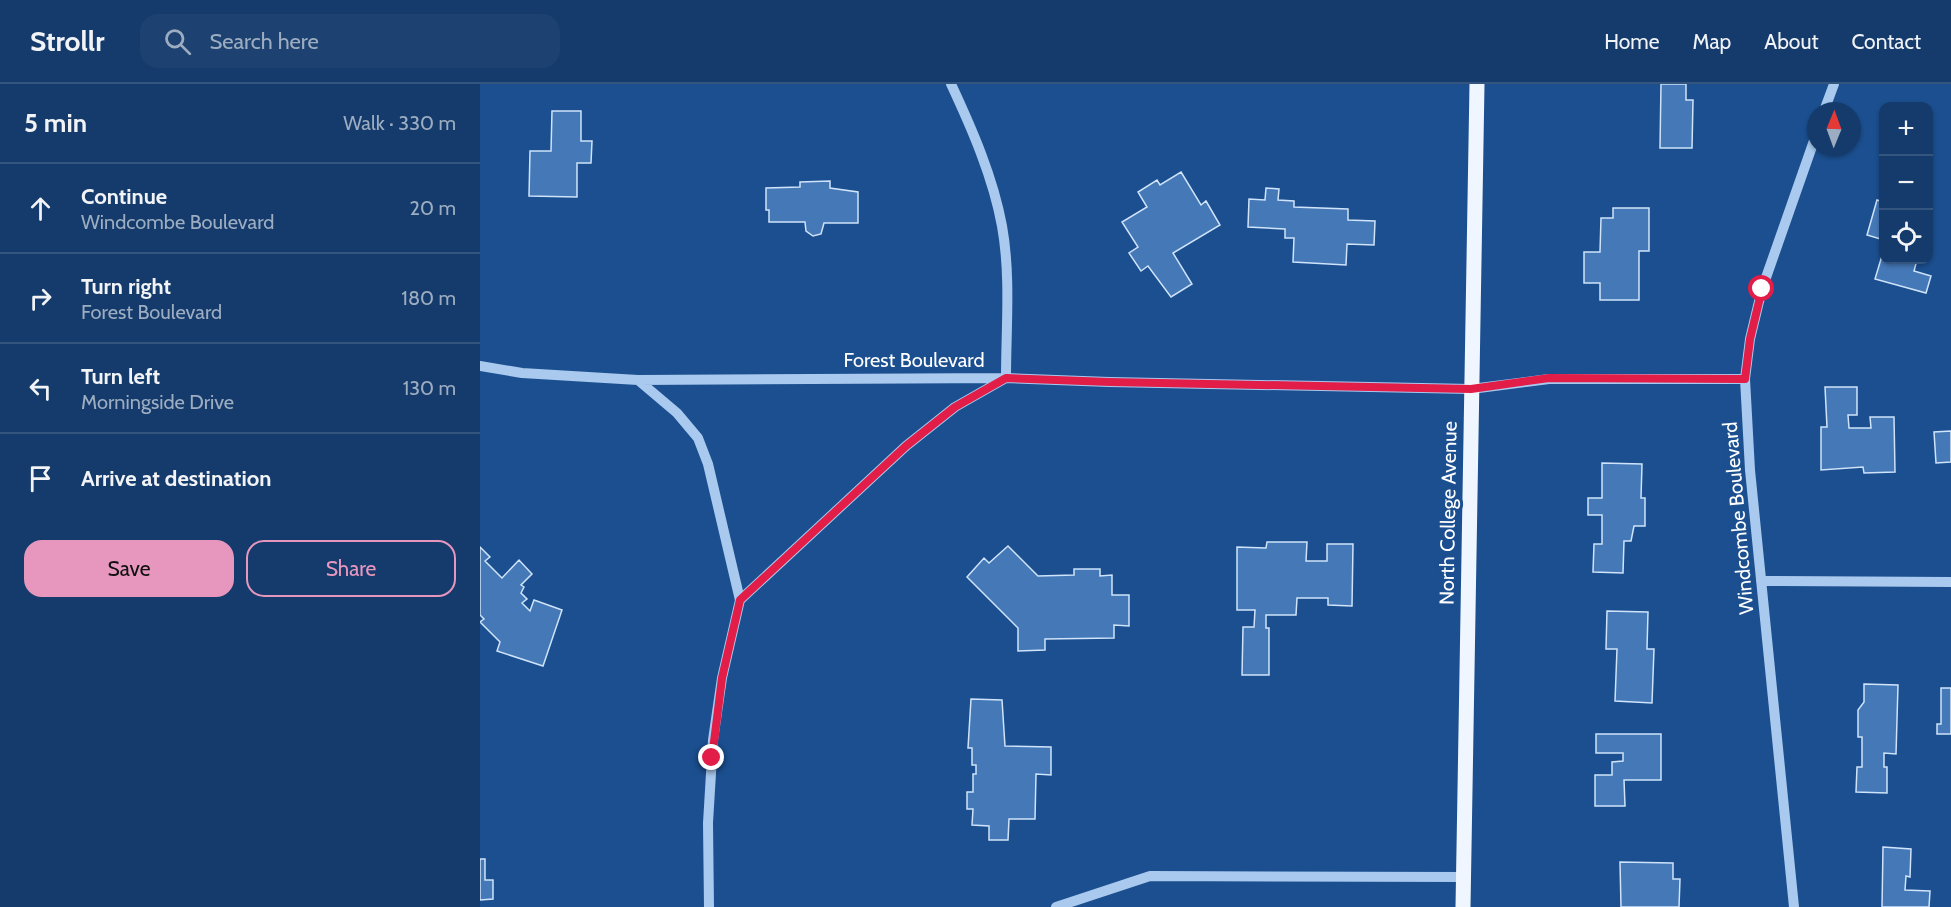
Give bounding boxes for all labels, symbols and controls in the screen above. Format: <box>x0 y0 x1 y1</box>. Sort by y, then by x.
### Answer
search box <box>140 14 560 68</box>
text: Strollr <box>30 24 104 58</box>
icon: search <box>161 25 194 58</box>
text: Search here <box>209 28 319 55</box>
text: Home <box>1604 29 1660 54</box>
text: Map <box>1693 29 1731 54</box>
text: About <box>1764 29 1818 54</box>
text: Contact <box>1851 29 1921 54</box>
north arrow <box>1807 102 1861 156</box>
map controls <box>1879 102 1933 264</box>
button: + <box>1879 102 1933 156</box>
text: 5 min <box>24 107 87 139</box>
text: Walk · 330 m <box>343 111 456 135</box>
button: − <box>1879 156 1933 210</box>
text: Continue <box>81 183 167 210</box>
icon: ahead <box>24 192 57 225</box>
text: 20 m <box>410 196 456 220</box>
text: Windcombe Boulevard <box>81 210 274 234</box>
button: locate <box>1879 210 1933 264</box>
text: Turn right <box>81 273 171 300</box>
route start <box>1748 275 1774 301</box>
icon: right <box>24 282 57 315</box>
text: 180 m <box>401 286 456 310</box>
text: Forest Boulevard <box>81 300 222 324</box>
street label: Forest Boulevard <box>843 348 985 372</box>
text: Turn left <box>81 363 160 390</box>
icon: left <box>24 372 57 405</box>
text: 130 m <box>403 376 456 400</box>
text: Morningside Drive <box>81 390 234 414</box>
street label: North College Avenue <box>1434 421 1462 605</box>
street label: Windcombe Boulevard <box>1718 421 1758 615</box>
icon: arrive <box>24 462 57 495</box>
text: Arrive at destination <box>81 465 271 492</box>
button: Save <box>24 540 234 597</box>
button: Share <box>246 540 456 597</box>
route end <box>698 744 724 770</box>

